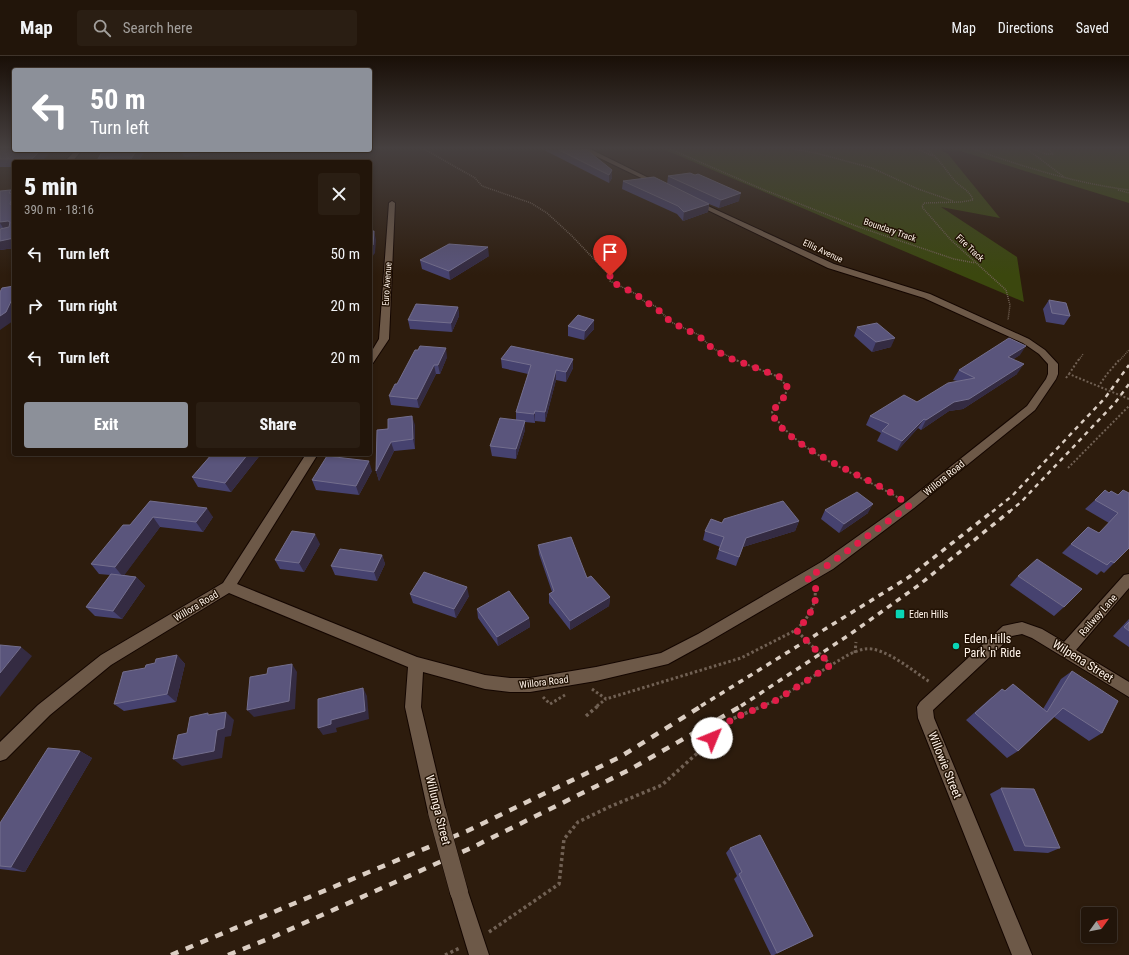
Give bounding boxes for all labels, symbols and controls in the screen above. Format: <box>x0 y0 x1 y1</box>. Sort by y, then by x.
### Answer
search box <box>77 10 357 46</box>
text: Map <box>20 16 53 39</box>
icon: search <box>91 17 113 39</box>
text: Search here <box>123 19 193 37</box>
text: Map <box>952 20 976 36</box>
text: Directions <box>998 20 1054 36</box>
text: Saved <box>1076 20 1109 36</box>
text: 50 m <box>90 83 146 116</box>
icon: left <box>24 84 76 136</box>
text: Turn left <box>90 117 149 138</box>
text: 5 min <box>24 173 78 201</box>
button: close <box>318 173 360 215</box>
text: 390 m · 18:16 <box>24 202 94 217</box>
street label: Boundary Track <box>862 216 918 244</box>
street label: Fire Track <box>954 232 986 264</box>
pin <box>593 235 627 276</box>
street label: Ellis Avenue <box>802 237 844 265</box>
icon: arrive <box>599 241 621 263</box>
icon: left <box>24 243 46 265</box>
text: Turn left <box>58 245 109 263</box>
text: 50 m <box>330 245 360 263</box>
street label: Euro Avenue <box>380 262 394 306</box>
icon: right <box>24 295 46 317</box>
text: Turn right <box>58 297 117 315</box>
text: 20 m <box>330 297 360 315</box>
icon: left <box>24 347 46 369</box>
text: Turn left <box>58 349 109 367</box>
text: 20 m <box>330 349 360 367</box>
button: Exit <box>24 402 188 448</box>
button: Share <box>196 402 360 448</box>
street label: Willora Road <box>921 458 967 498</box>
street label: Willora Road <box>172 589 220 623</box>
street label: Railway Lane <box>1077 592 1119 638</box>
marker: Eden Hills <box>894 608 906 620</box>
place label: Eden Hills <box>909 609 949 620</box>
place label: Eden Hills Park 'n' Ride <box>964 632 1021 660</box>
street label: Wilpena Street <box>1050 637 1116 685</box>
marker: Eden Hills Park 'n' Ride <box>951 641 961 651</box>
street label: Willora Road <box>519 674 569 690</box>
position arrow <box>691 717 733 759</box>
street label: Willowie Street <box>925 730 965 801</box>
street label: Willunga Street <box>423 774 454 847</box>
north arrow <box>1081 907 1117 943</box>
map controls <box>1081 907 1117 943</box>

